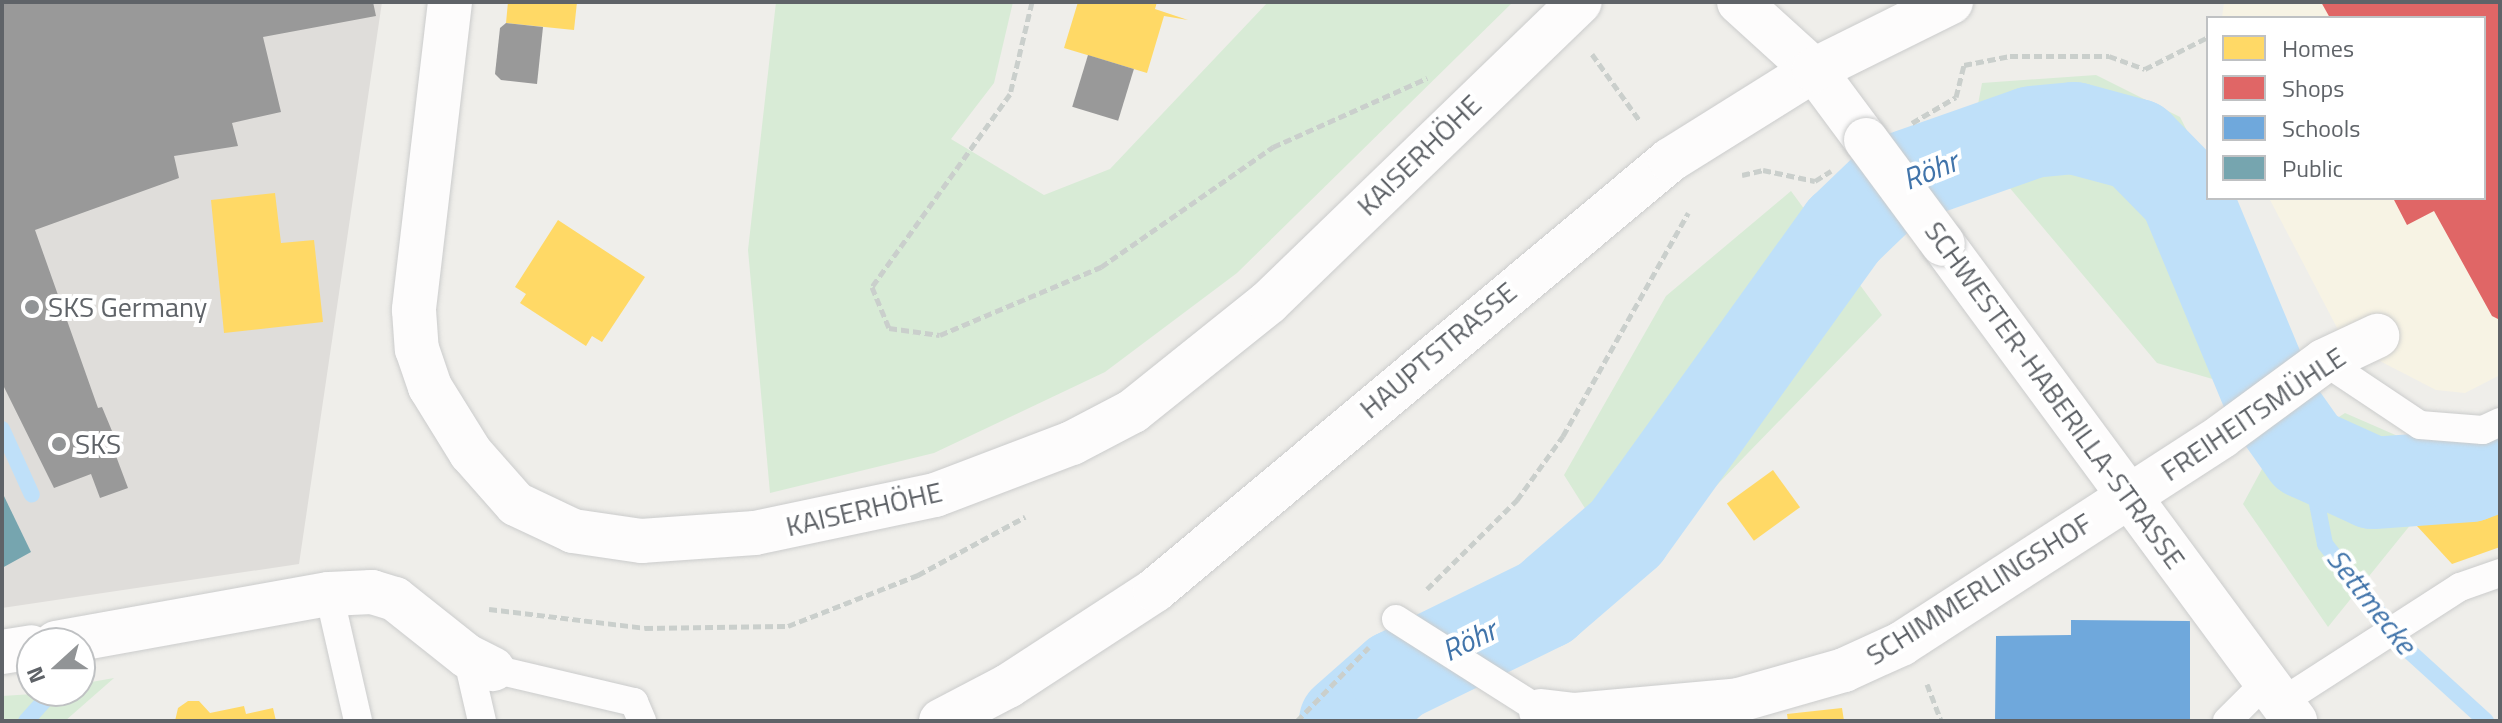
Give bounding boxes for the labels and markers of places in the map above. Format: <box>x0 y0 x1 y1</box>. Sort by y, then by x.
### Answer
place label: SKS Germany <box>48 290 207 324</box>
marker: SKS Germany <box>23 298 41 316</box>
place label: SKS <box>75 427 121 461</box>
marker: SKS <box>50 435 68 453</box>

